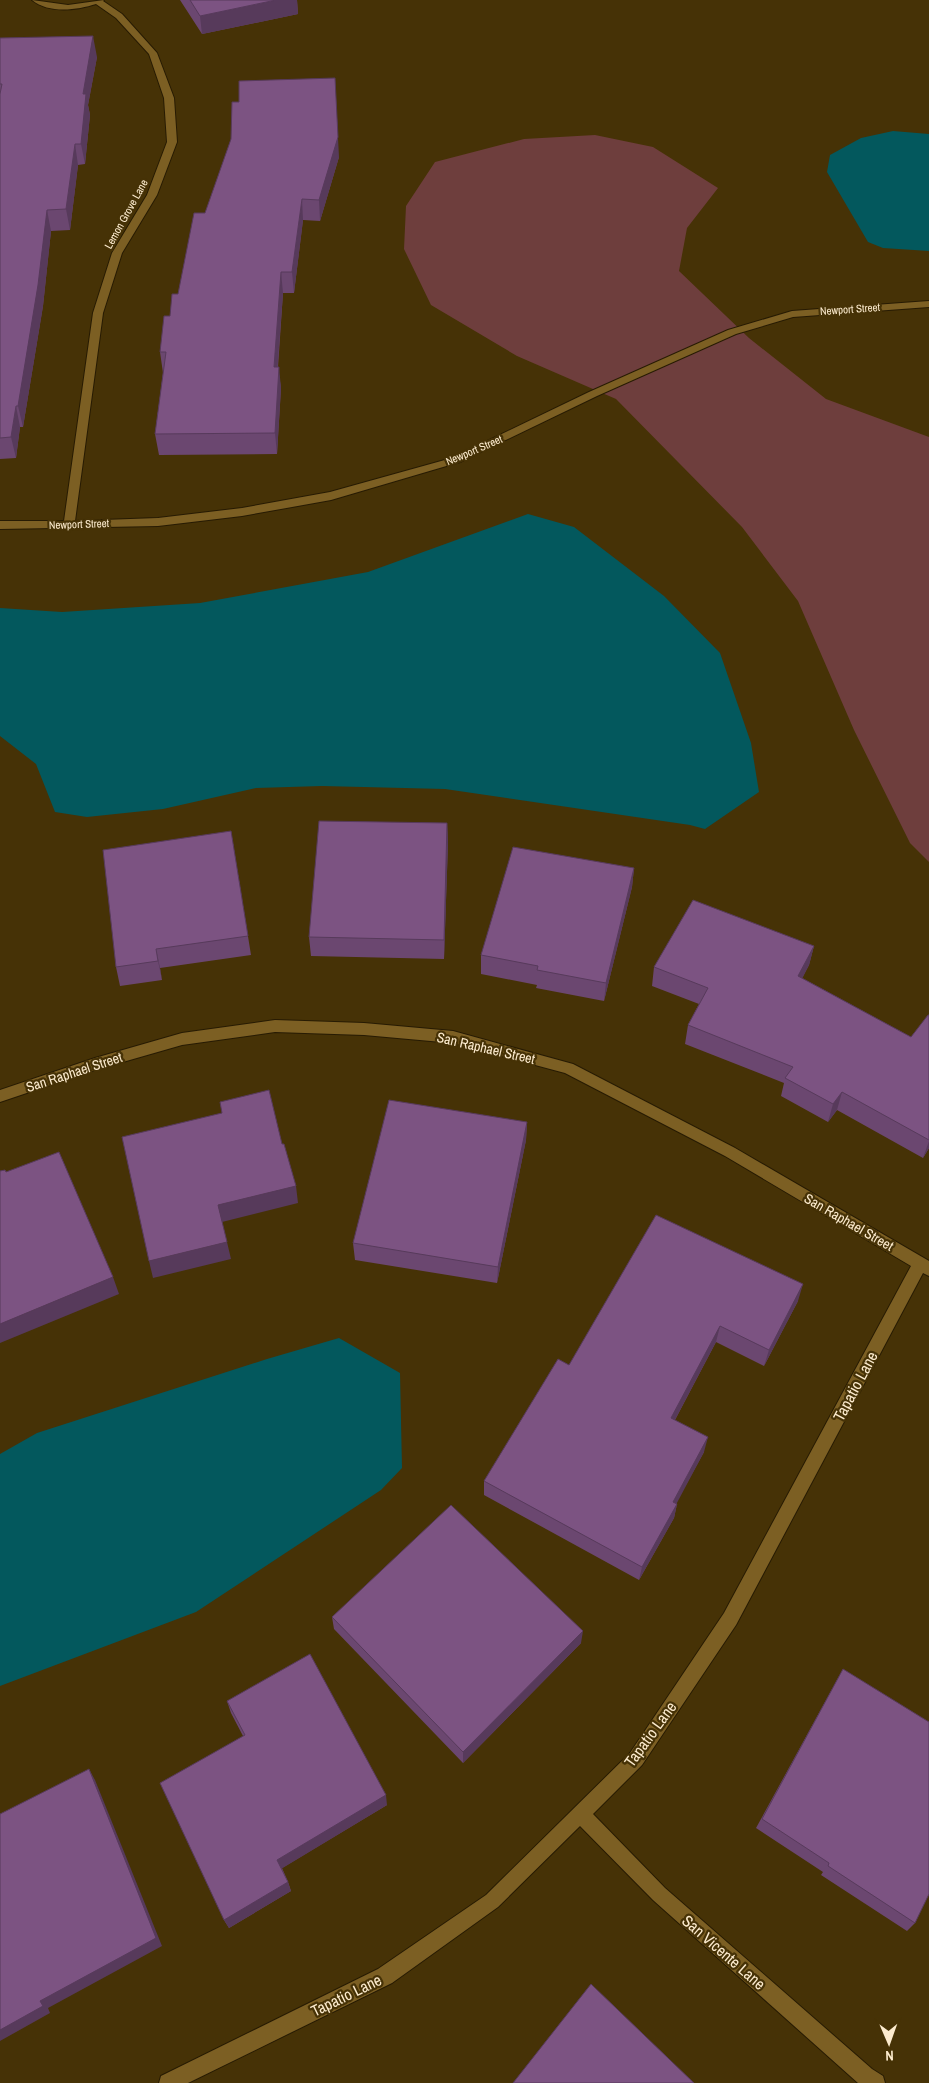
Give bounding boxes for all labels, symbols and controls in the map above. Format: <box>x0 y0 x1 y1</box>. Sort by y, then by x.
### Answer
street label: Lemon Grove Lane <box>101 177 151 251</box>
street label: Newport Street <box>819 300 881 318</box>
street label: Newport Street <box>444 432 505 468</box>
street label: Newport Street <box>49 516 110 532</box>
street label: San Raphael Street <box>435 1028 537 1068</box>
street label: San Raphael Street <box>24 1048 124 1096</box>
street label: San Raphael Street <box>801 1189 897 1255</box>
street label: Tapatio Lane <box>827 1347 883 1425</box>
street label: Tapatio Lane <box>619 1697 681 1771</box>
street label: San Vicente Lane <box>677 1910 771 1994</box>
street label: Tapatio Lane <box>307 1968 385 2022</box>
north arrow <box>864 2018 914 2068</box>
text: N <box>885 2047 894 2065</box>

